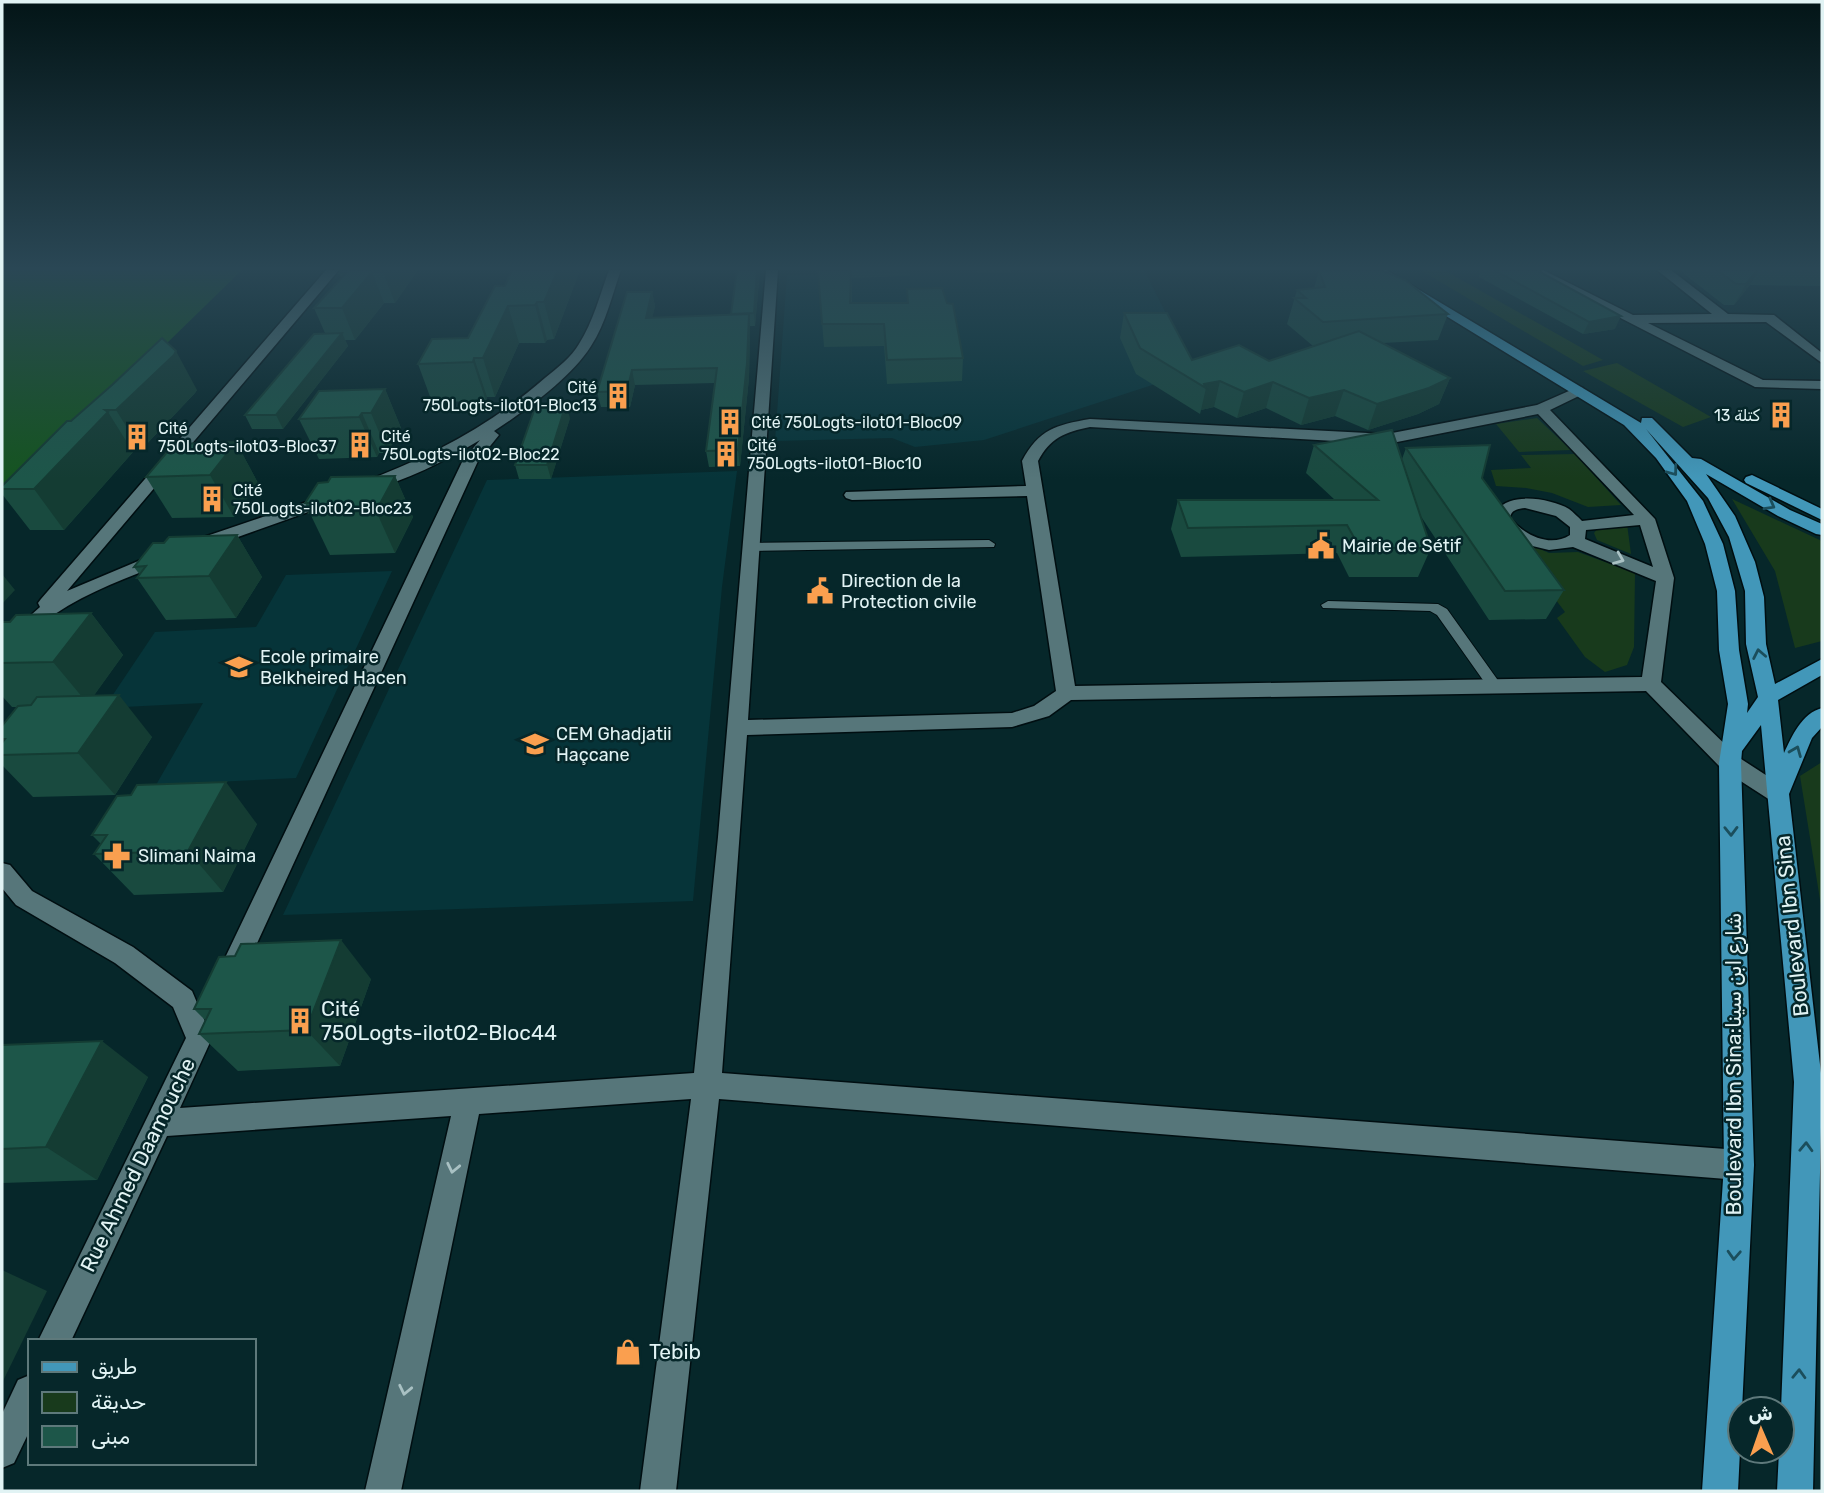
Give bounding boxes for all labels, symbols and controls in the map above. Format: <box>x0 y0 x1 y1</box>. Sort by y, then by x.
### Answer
place label: Cité 750Logts-ilot01-Bloc13 <box>423 378 597 415</box>
building icon: Cité 750Logts-ilot01-Bloc13 <box>603 381 633 411</box>
building icon: كتلة 13 <box>1766 400 1796 430</box>
place label: كتلة 13 <box>1714 406 1761 425</box>
building icon: Cité 750Logts-ilot01-Bloc09 <box>715 407 745 437</box>
place label: Cité 750Logts-ilot01-Bloc09 <box>751 413 962 432</box>
place label: Cité 750Logts-ilot03-Bloc37 <box>158 419 336 456</box>
building icon: Cité 750Logts-ilot03-Bloc37 <box>122 422 152 452</box>
place label: Cité 750Logts-ilot02-Bloc22 <box>381 427 560 464</box>
building icon: Cité 750Logts-ilot02-Bloc22 <box>345 430 375 460</box>
place label: Cité 750Logts-ilot01-Bloc10 <box>747 436 922 473</box>
building icon: Cité 750Logts-ilot01-Bloc10 <box>711 439 741 469</box>
one-way arrow <box>1664 463 1677 476</box>
place label: Cité 750Logts-ilot02-Bloc23 <box>233 481 412 518</box>
building icon: Cité 750Logts-ilot02-Bloc23 <box>197 484 227 514</box>
one-way arrow <box>1762 497 1775 510</box>
public building icon: Mairie de Sétif <box>1306 531 1336 561</box>
place label: Mairie de Sétif <box>1342 535 1461 557</box>
one-way arrow <box>1613 551 1625 565</box>
place label: Direction de la Protection civile <box>841 570 977 613</box>
public building icon: Direction de la Protection civile <box>805 576 835 606</box>
place label: Ecole primaire Belkheired Hacen <box>260 646 407 689</box>
one-way arrow <box>1752 648 1767 660</box>
school or university icon: Ecole primaire Belkheired Hacen <box>224 652 254 682</box>
place label: CEM Ghadjatii Haçcane <box>556 723 672 766</box>
school or university icon: CEM Ghadjatii Haçcane <box>520 729 550 759</box>
one-way arrow <box>1787 746 1801 758</box>
one-way arrow <box>1724 826 1739 837</box>
street label: Boulevard Ibn Sina <box>1770 834 1813 1018</box>
pharmacy icon: Slimani Naima <box>102 841 132 871</box>
place label: Slimani Naima <box>138 845 256 867</box>
street label: Boulevard Ibn Sina:شارع ابن سينا <box>1721 913 1748 1215</box>
place label: Cité 750Logts-ilot02-Bloc44 <box>321 996 557 1045</box>
building icon: Cité 750Logts-ilot02-Bloc44 <box>285 1006 315 1036</box>
street label: Rue Ahmed Daamouche <box>75 1054 200 1276</box>
one-way arrow <box>1798 1141 1813 1152</box>
one-way arrow <box>447 1162 462 1174</box>
one-way arrow <box>1726 1249 1741 1260</box>
shop icon: Tebib <box>613 1337 643 1367</box>
legend <box>28 1339 256 1465</box>
place label: Tebib <box>649 1339 701 1364</box>
text: طريق <box>91 1354 137 1379</box>
one-way arrow <box>1791 1368 1807 1379</box>
one-way arrow <box>399 1384 413 1396</box>
text: حديقة <box>91 1389 146 1414</box>
north arrow <box>1726 1395 1796 1465</box>
text: ش <box>1748 1402 1773 1425</box>
text: مبنى <box>91 1424 130 1449</box>

